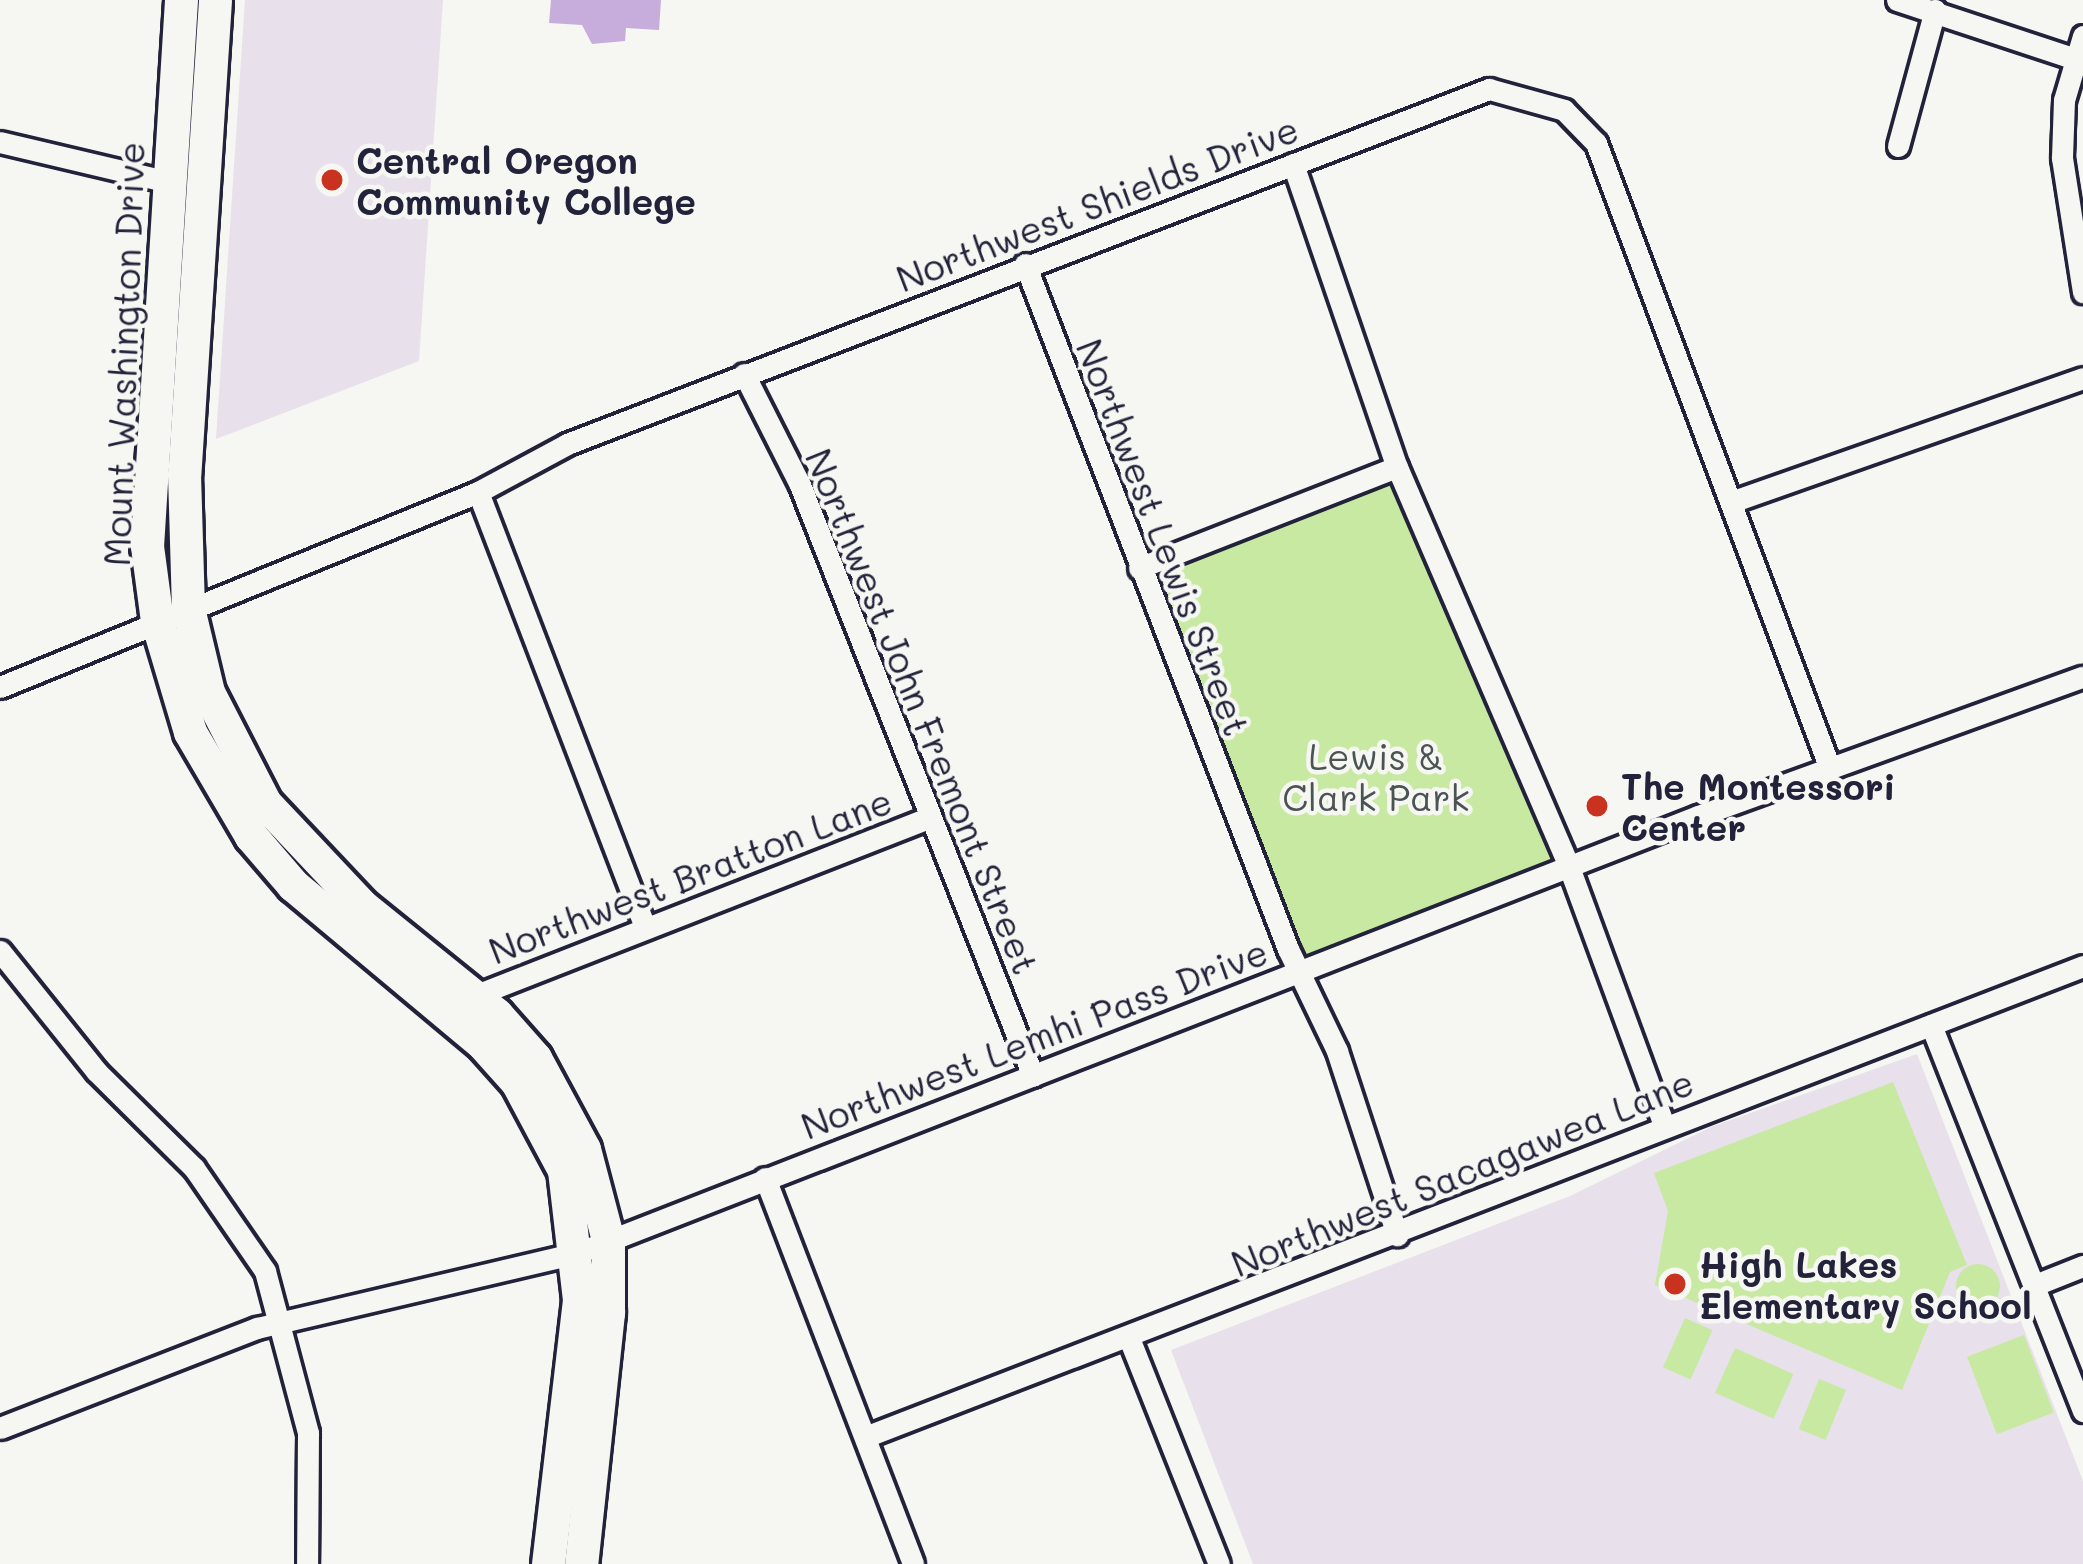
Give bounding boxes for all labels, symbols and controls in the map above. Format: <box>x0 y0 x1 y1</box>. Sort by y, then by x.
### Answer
street label: Northwest Shields Drive <box>890 106 1304 300</box>
place label: Central Oregon Community College <box>356 137 696 222</box>
street label: Mount Washington Drive <box>94 141 152 567</box>
marker: Central Oregon Community College <box>319 167 345 193</box>
street label: Northwest Lewis Street <box>1068 333 1260 741</box>
street label: Northwest John Fremont Street <box>798 442 1048 980</box>
park label: Lewis & Clark Park <box>1282 733 1470 818</box>
place label: The Montessori Center <box>1621 763 1896 848</box>
street label: Northwest Bratton Lane <box>482 778 898 972</box>
marker: The Montessori Center <box>1584 793 1610 819</box>
street label: Northwest Lemhi Pass Drive <box>795 929 1273 1147</box>
street label: Northwest Sacagawea Lane <box>1225 1059 1699 1285</box>
place label: High Lakes Elementary School <box>1699 1241 2032 1326</box>
marker: High Lakes Elementary School <box>1662 1271 1688 1297</box>

